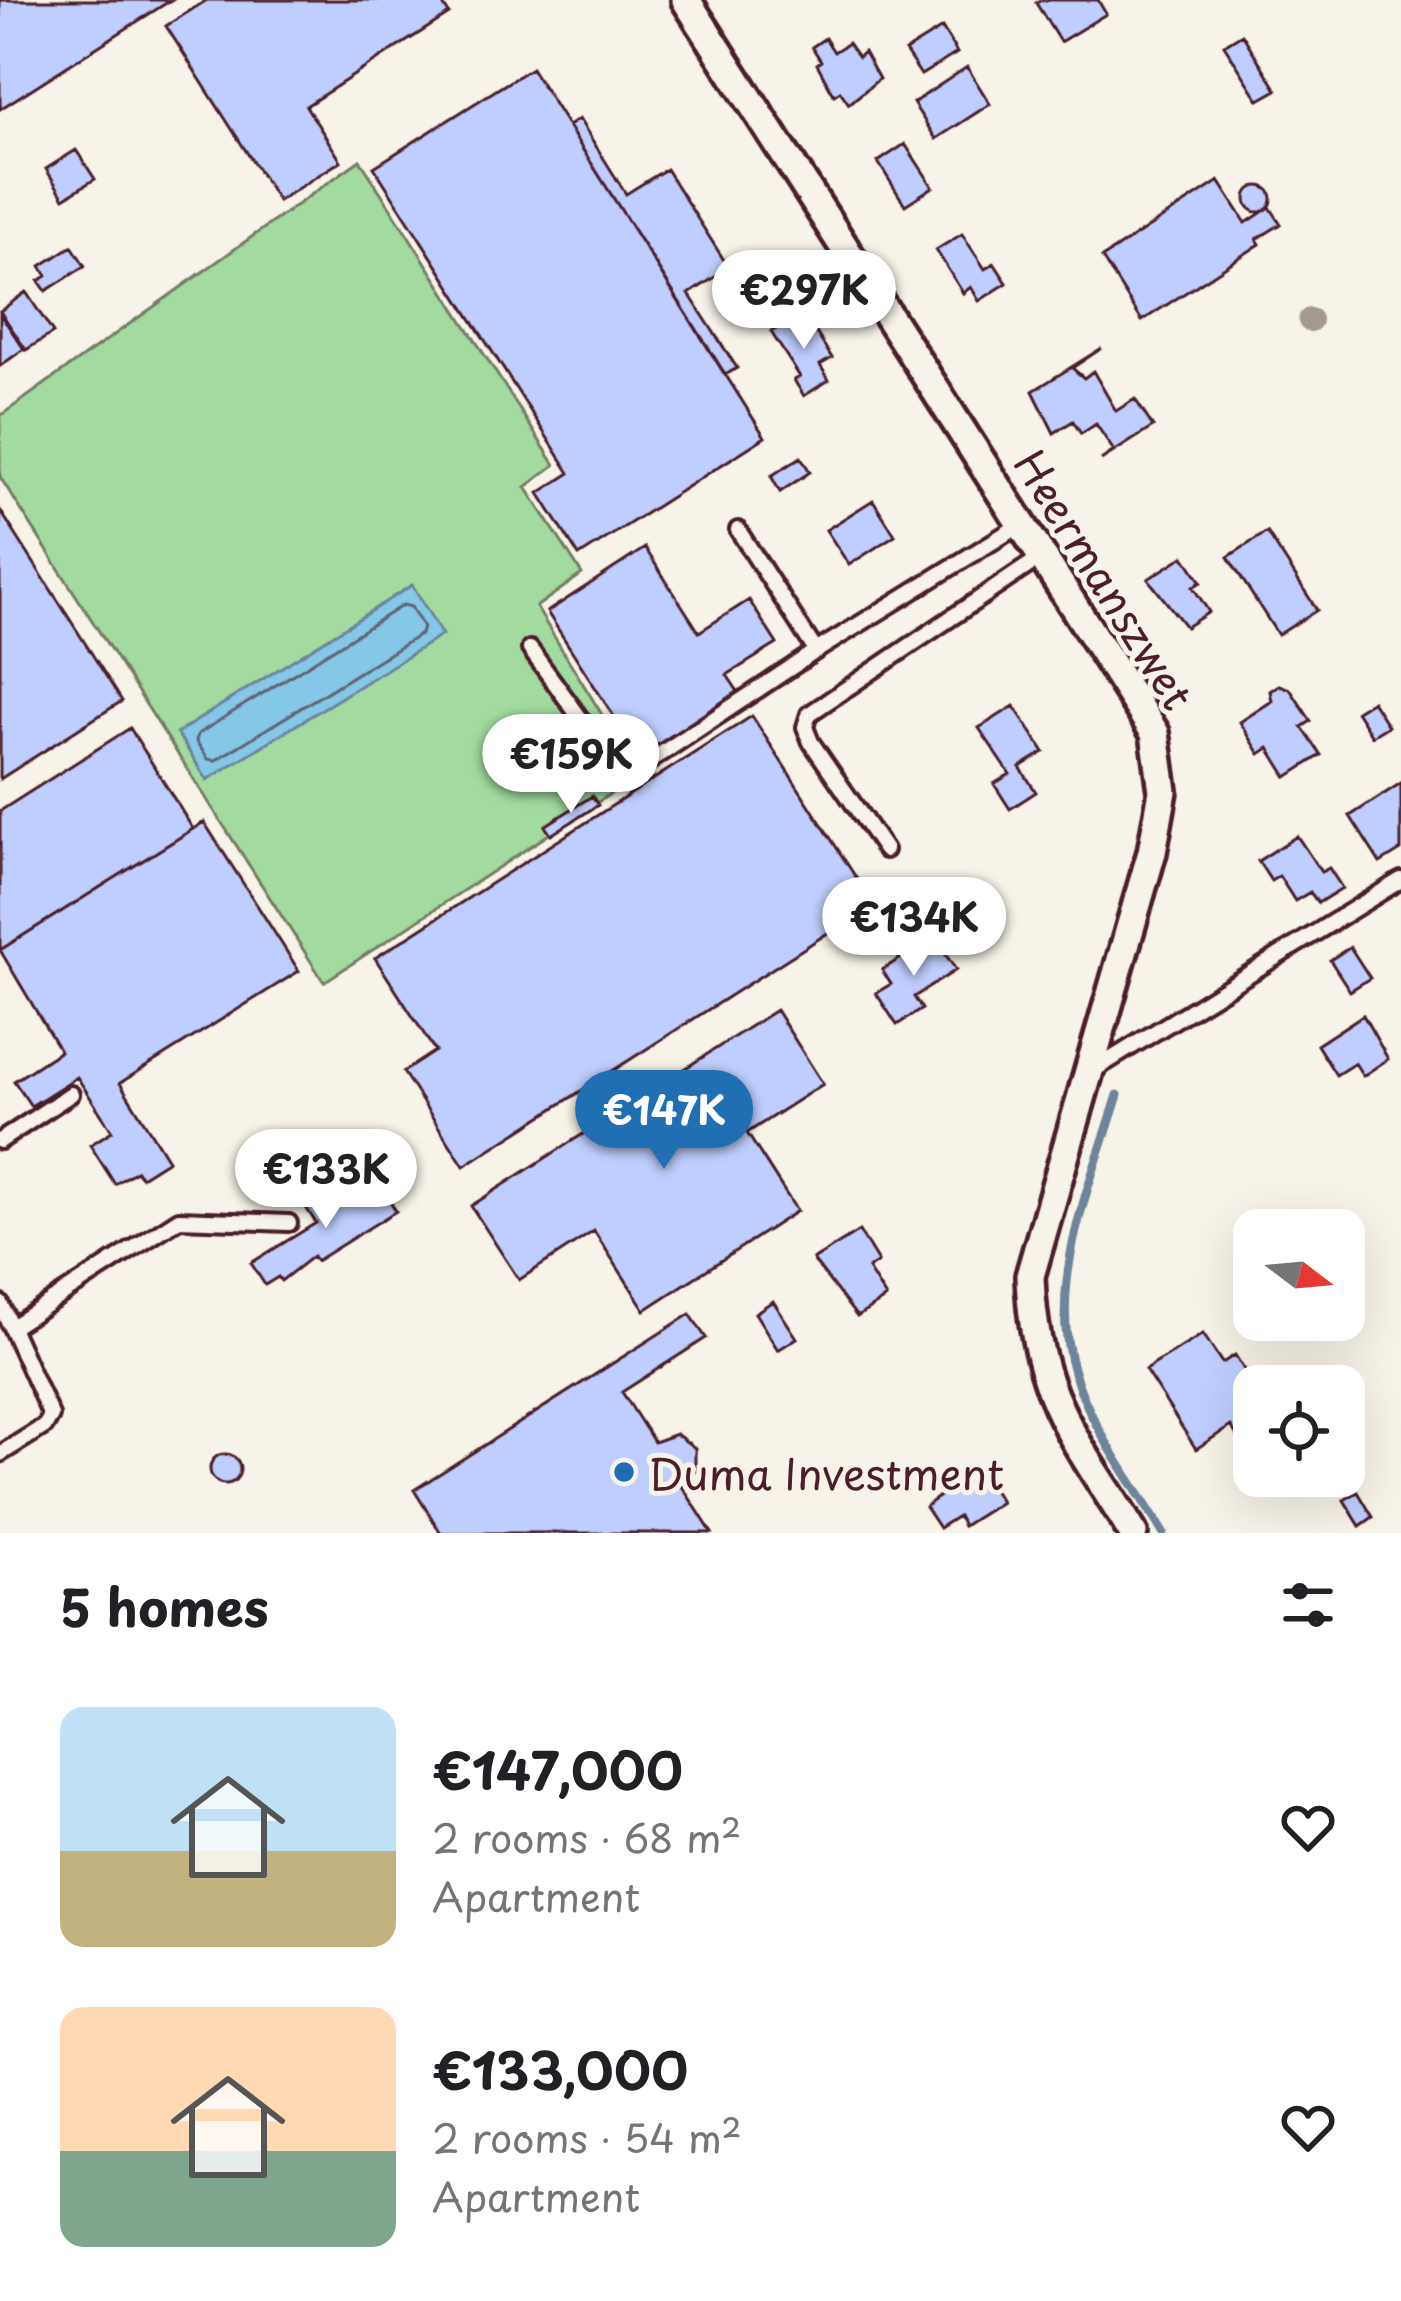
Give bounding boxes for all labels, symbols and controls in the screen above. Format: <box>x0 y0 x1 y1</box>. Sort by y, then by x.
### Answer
pin: €297K <box>720 250 888 352</box>
text: €297K <box>739 259 869 318</box>
street label: Heermanszwet <box>1000 437 1210 721</box>
pin: €159K <box>487 714 655 816</box>
text: €159K <box>509 723 633 782</box>
pin: €134K <box>830 877 998 979</box>
text: €134K <box>849 886 979 945</box>
pin: €147K <box>580 1070 748 1172</box>
text: €147K <box>602 1079 726 1138</box>
pin: €133K <box>242 1129 410 1231</box>
text: €133K <box>262 1138 390 1197</box>
north arrow <box>1233 1209 1365 1341</box>
map controls <box>1233 1209 1365 1497</box>
button: locate <box>1233 1365 1365 1497</box>
place label: Duma Investment <box>648 1441 1004 1504</box>
marker: Duma Investment <box>611 1459 637 1485</box>
text: 5 homes <box>60 1567 269 1644</box>
icon: filters <box>1275 1572 1341 1638</box>
text: €147,000 <box>432 1730 683 1807</box>
icon: home <box>156 1755 300 1899</box>
icon: heart <box>1275 1794 1341 1860</box>
text: 2 rooms · 68 m² <box>432 1807 741 1866</box>
text: Apartment <box>432 1866 640 1925</box>
text: €133,000 <box>432 2030 688 2107</box>
icon: home <box>156 2055 300 2199</box>
icon: heart <box>1275 2094 1341 2160</box>
text: 2 rooms · 54 m² <box>432 2107 742 2166</box>
text: Apartment <box>432 2166 640 2225</box>

